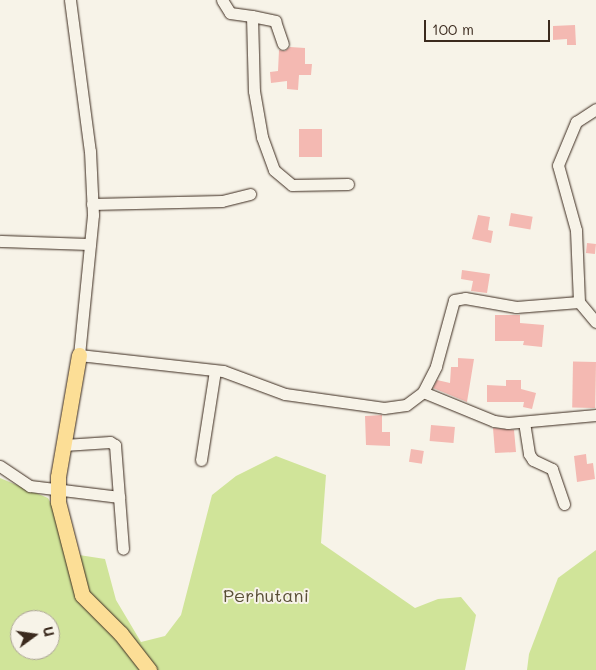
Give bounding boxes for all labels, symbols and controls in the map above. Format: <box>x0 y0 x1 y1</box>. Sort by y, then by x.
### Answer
scale bar <box>426 10 552 42</box>
text: 100 m <box>432 19 474 39</box>
park label: Perhutani <box>223 584 309 606</box>
north arrow <box>10 610 60 660</box>
text: U <box>39 624 59 639</box>

